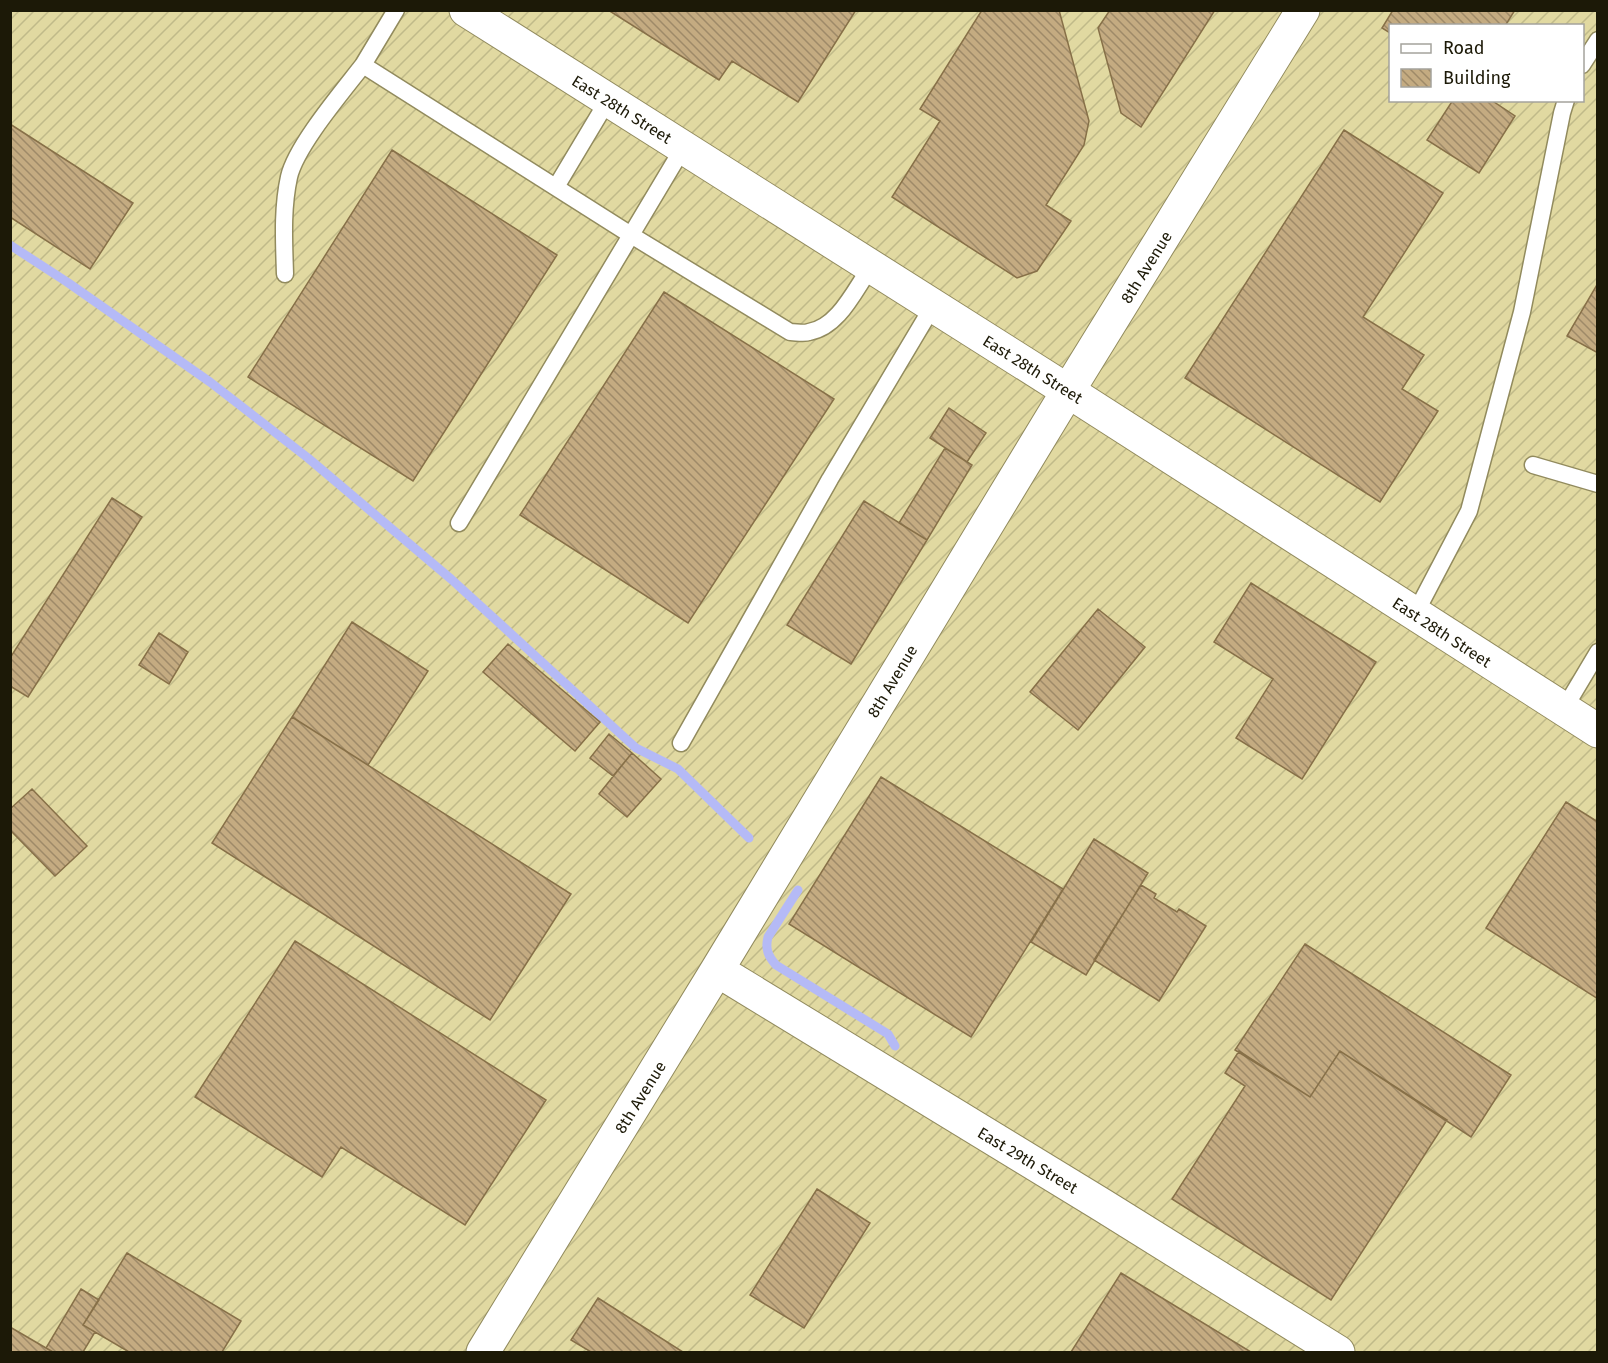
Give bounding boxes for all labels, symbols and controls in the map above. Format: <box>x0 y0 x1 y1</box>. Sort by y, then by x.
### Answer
legend <box>1389 24 1584 102</box>
text: Road <box>1443 37 1485 59</box>
text: Building <box>1443 67 1511 89</box>
street label: East 28th Street <box>568 71 675 148</box>
street label: 8th Avenue <box>1117 228 1176 307</box>
street label: East 28th Street <box>979 331 1086 408</box>
street label: East 28th Street <box>1389 593 1495 672</box>
street label: 8th Avenue <box>863 642 922 721</box>
street label: 8th Avenue <box>611 1058 670 1137</box>
street label: East 29th Street <box>974 1123 1081 1198</box>

